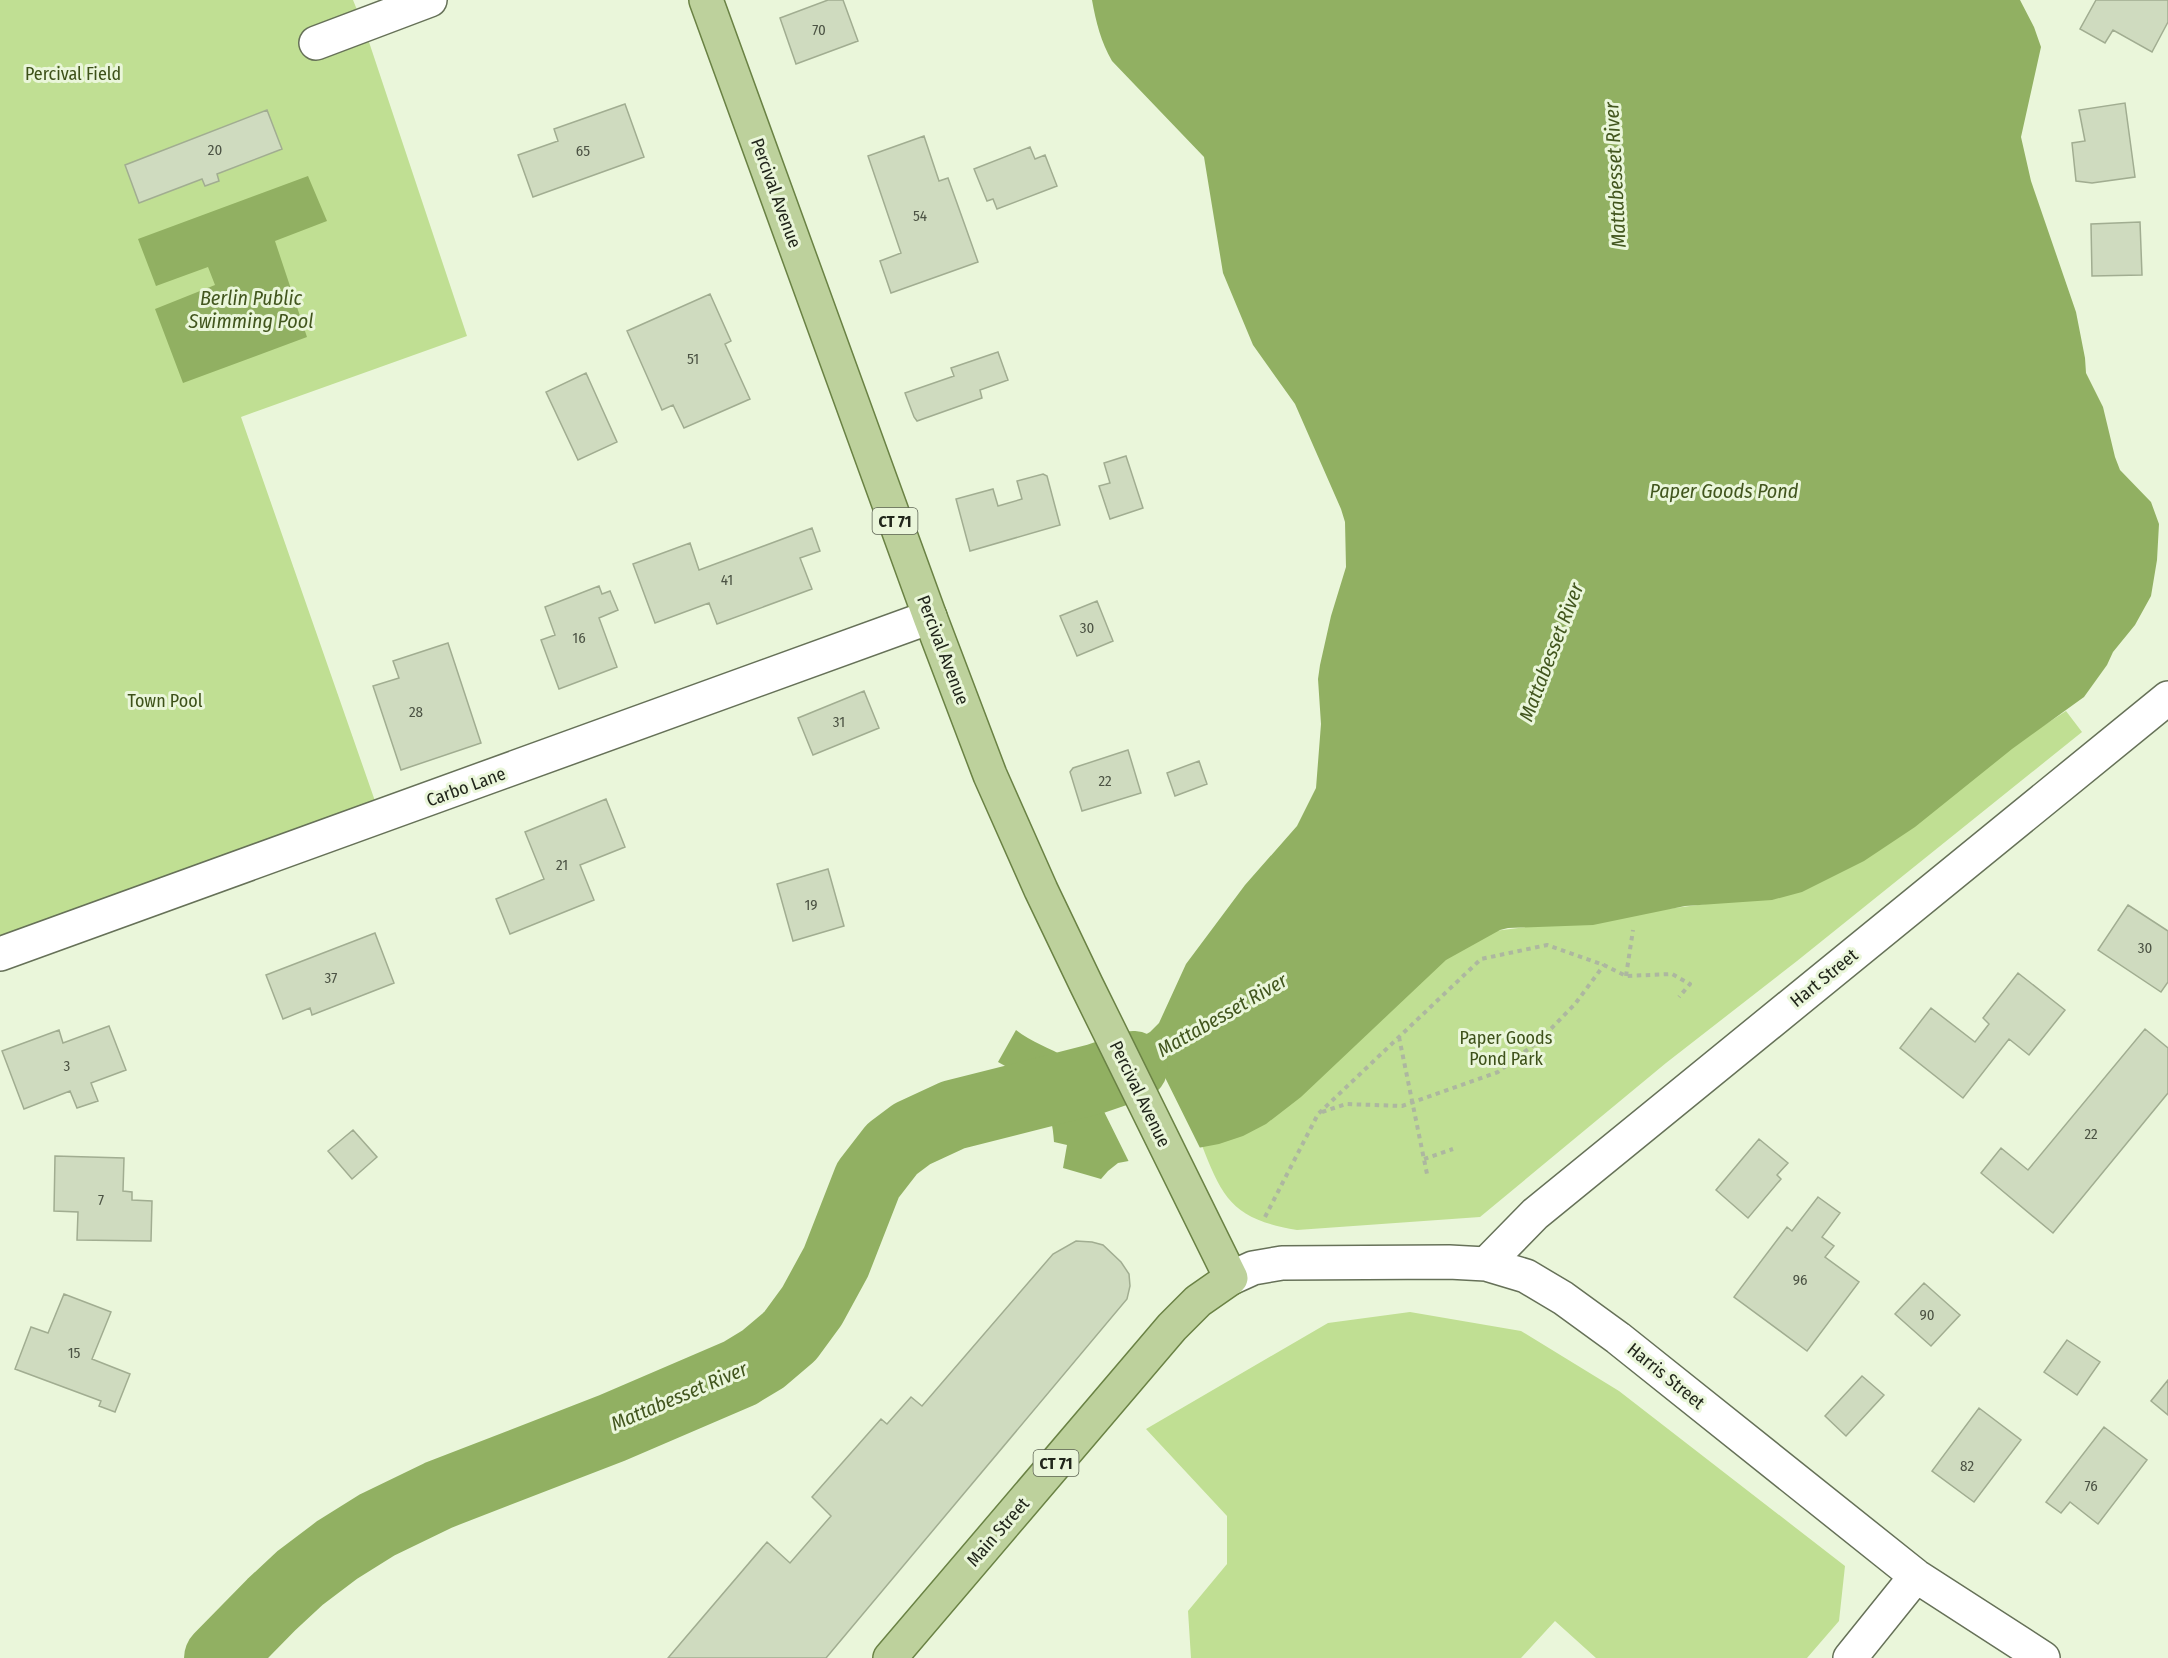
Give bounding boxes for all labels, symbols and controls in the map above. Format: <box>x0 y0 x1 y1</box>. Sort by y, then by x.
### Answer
house number: 70 <box>812 21 826 39</box>
park label: Percival Field <box>25 63 121 85</box>
water label: Mattabesset River <box>1599 100 1631 249</box>
street label: Percival Avenue <box>746 135 806 251</box>
house number: 20 <box>208 141 222 159</box>
house number: 65 <box>576 142 590 160</box>
house number: 54 <box>913 207 927 225</box>
water label: Berlin Public Swimming Pool <box>188 286 313 333</box>
house number: 51 <box>687 350 699 368</box>
water label: Paper Goods Pond <box>1650 479 1799 503</box>
road number: CT 71 <box>872 508 918 534</box>
house number: 41 <box>721 571 733 589</box>
water label: Mattabesset River <box>1514 579 1589 724</box>
street label: Percival Avenue <box>912 592 974 708</box>
house number: 30 <box>1080 619 1094 637</box>
house number: 16 <box>572 629 586 647</box>
park label: Town Pool <box>128 690 203 712</box>
house number: 28 <box>409 703 423 721</box>
house number: 31 <box>833 713 845 731</box>
street label: Carbo Lane <box>424 763 509 811</box>
house number: 22 <box>1098 772 1112 790</box>
house number: 21 <box>556 856 568 874</box>
house number: 19 <box>804 896 818 914</box>
house number: 30 <box>2138 939 2152 957</box>
street label: Hart Street <box>1786 944 1862 1012</box>
water label: Mattabesset River <box>1153 968 1292 1062</box>
house number: 37 <box>325 969 337 987</box>
park label: Paper Goods Pond Park <box>1460 1027 1553 1070</box>
street label: Percival Avenue <box>1105 1037 1175 1151</box>
house number: 3 <box>64 1057 71 1075</box>
house number: 22 <box>2084 1125 2098 1143</box>
house number: 7 <box>98 1191 104 1209</box>
house number: 96 <box>1793 1271 1807 1289</box>
house number: 90 <box>1919 1306 1935 1324</box>
street label: Harris Street <box>1623 1338 1709 1414</box>
house number: 15 <box>68 1344 80 1362</box>
water label: Mattabesset River <box>607 1356 752 1436</box>
road number: CT 71 <box>1034 1450 1078 1476</box>
house number: 82 <box>1960 1457 1974 1475</box>
house number: 76 <box>2084 1477 2098 1495</box>
street label: Main Street <box>962 1493 1034 1571</box>

